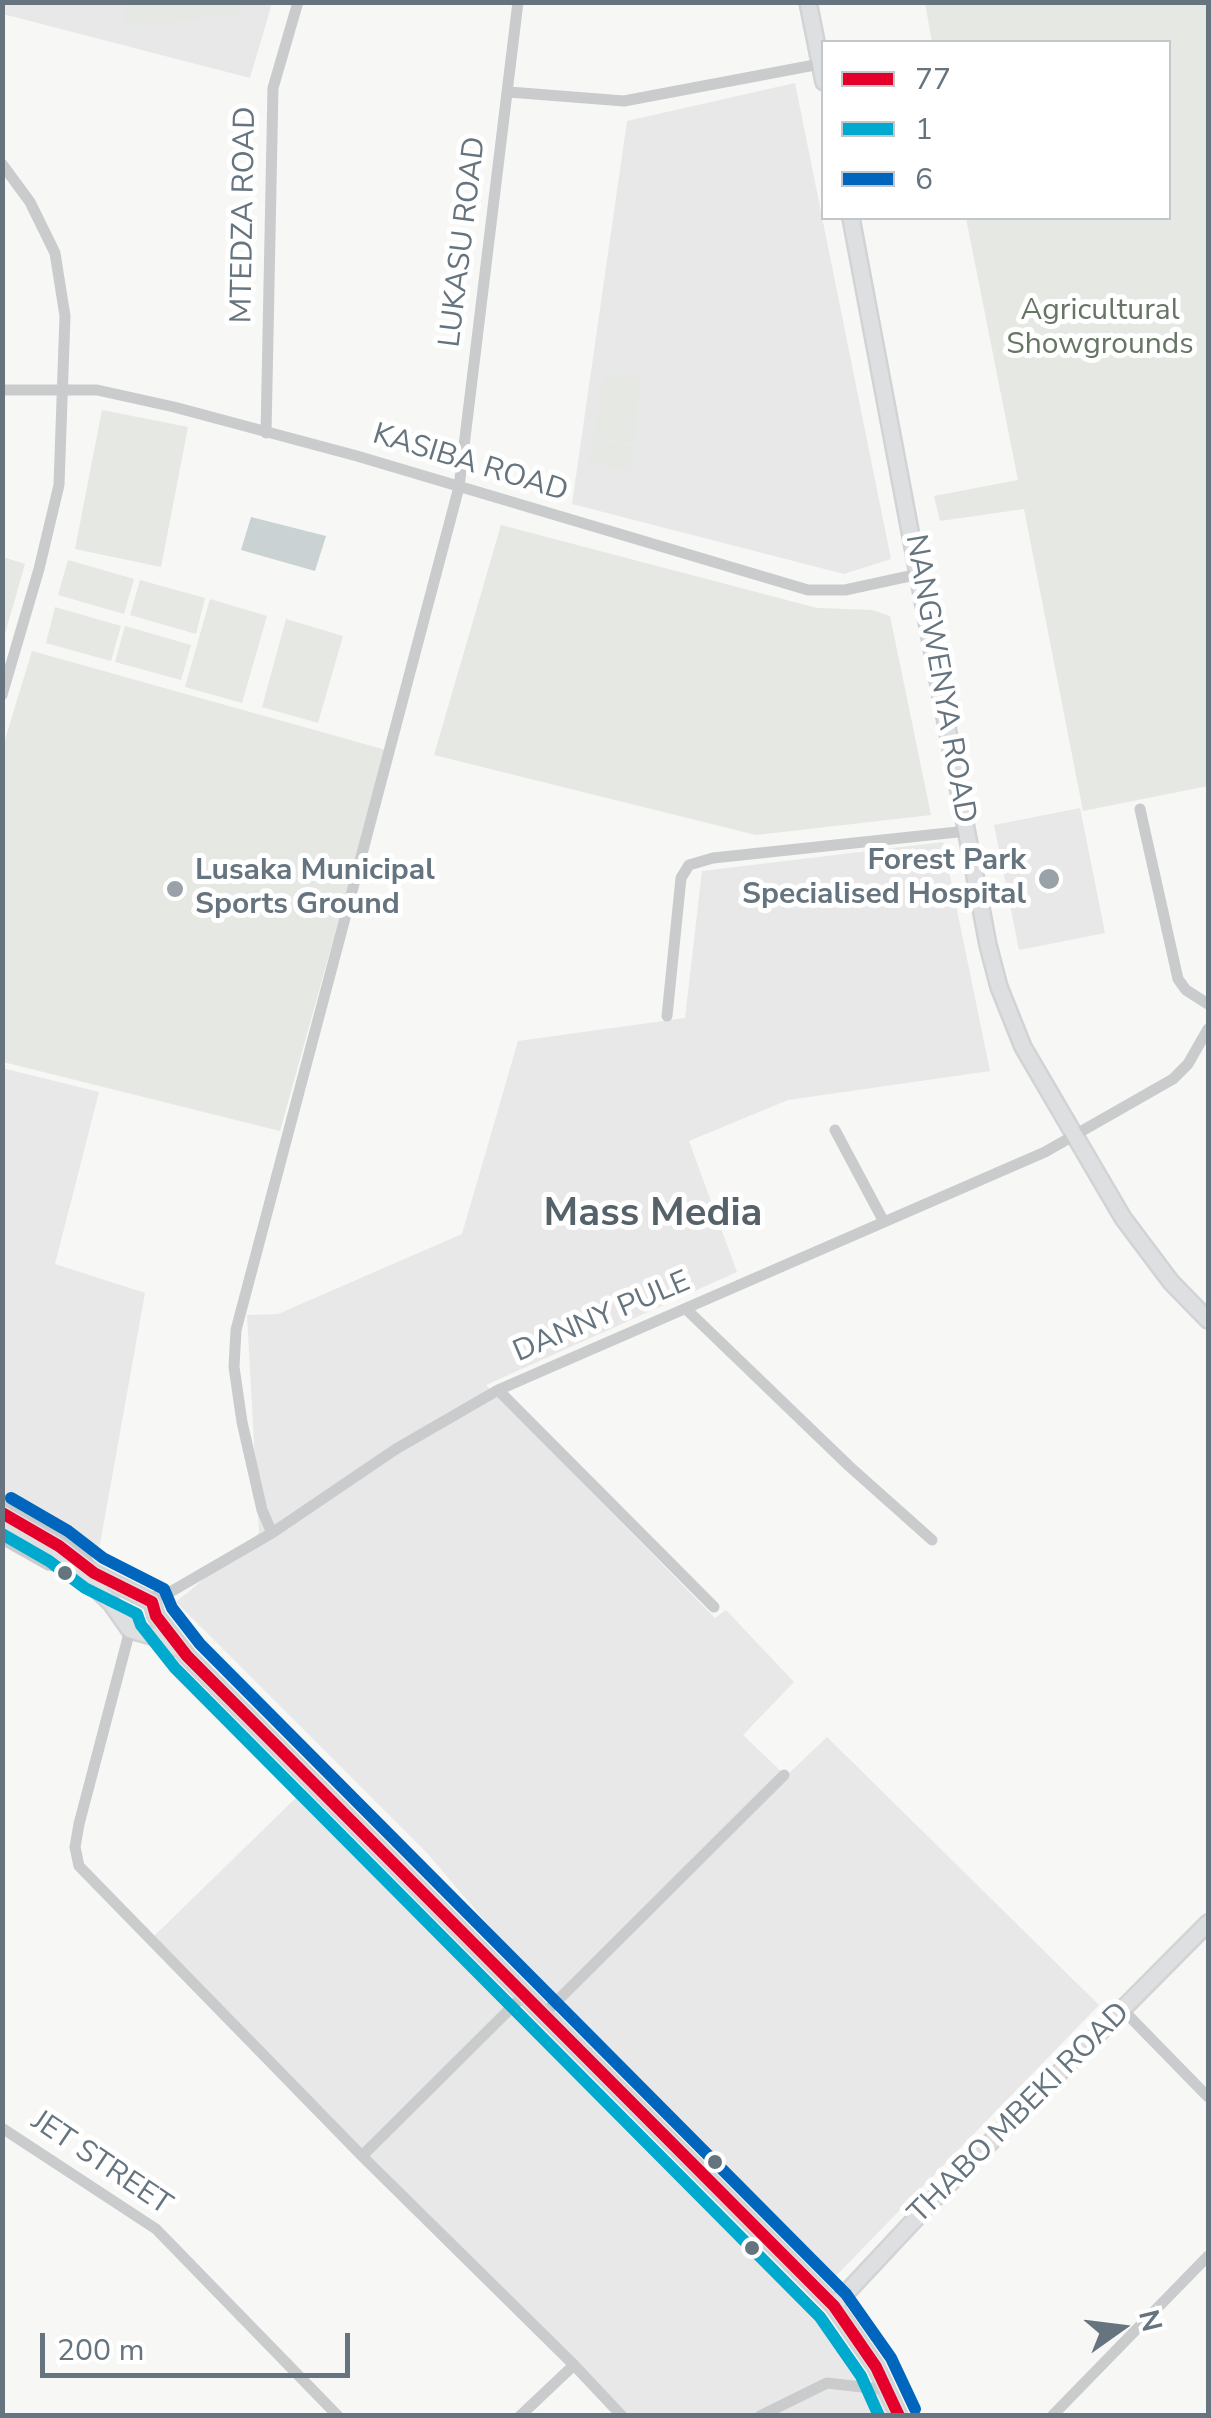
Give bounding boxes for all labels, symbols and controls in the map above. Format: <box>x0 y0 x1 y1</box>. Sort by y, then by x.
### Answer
legend <box>821 40 1171 220</box>
text: 77 <box>915 59 951 100</box>
street label: MTEDZA ROAD <box>225 106 265 324</box>
text: 1 <box>915 109 933 150</box>
street label: LUKASU ROAD <box>433 135 495 349</box>
text: 6 <box>915 159 933 200</box>
park label: Agricultural Showgrounds <box>1006 294 1194 364</box>
street label: KASIBA ROAD <box>368 417 572 511</box>
street label: NANGWENYA ROAD <box>896 532 982 826</box>
place label: Forest Park Specialised Hospital <box>742 844 1026 914</box>
place label: Lusaka Municipal Sports Ground <box>195 854 435 924</box>
marker: Forest Park Specialised Hospital <box>1036 866 1062 892</box>
marker: Lusaka Municipal Sports Ground <box>164 878 186 900</box>
district label: Mass Media <box>544 1191 762 1239</box>
street label: DANNY PULE <box>508 1265 696 1371</box>
unlabelled marker <box>55 1563 75 1583</box>
street label: THABO MBEKI ROAD <box>902 1996 1138 2232</box>
street label: JET STREET <box>24 2104 178 2224</box>
unlabelled marker <box>705 2152 725 2172</box>
unlabelled marker <box>742 2238 762 2258</box>
north arrow <box>1071 2278 1171 2378</box>
text: N <box>1129 2306 1171 2335</box>
scale bar <box>45 2313 355 2375</box>
text: 200 m <box>57 2330 144 2371</box>

